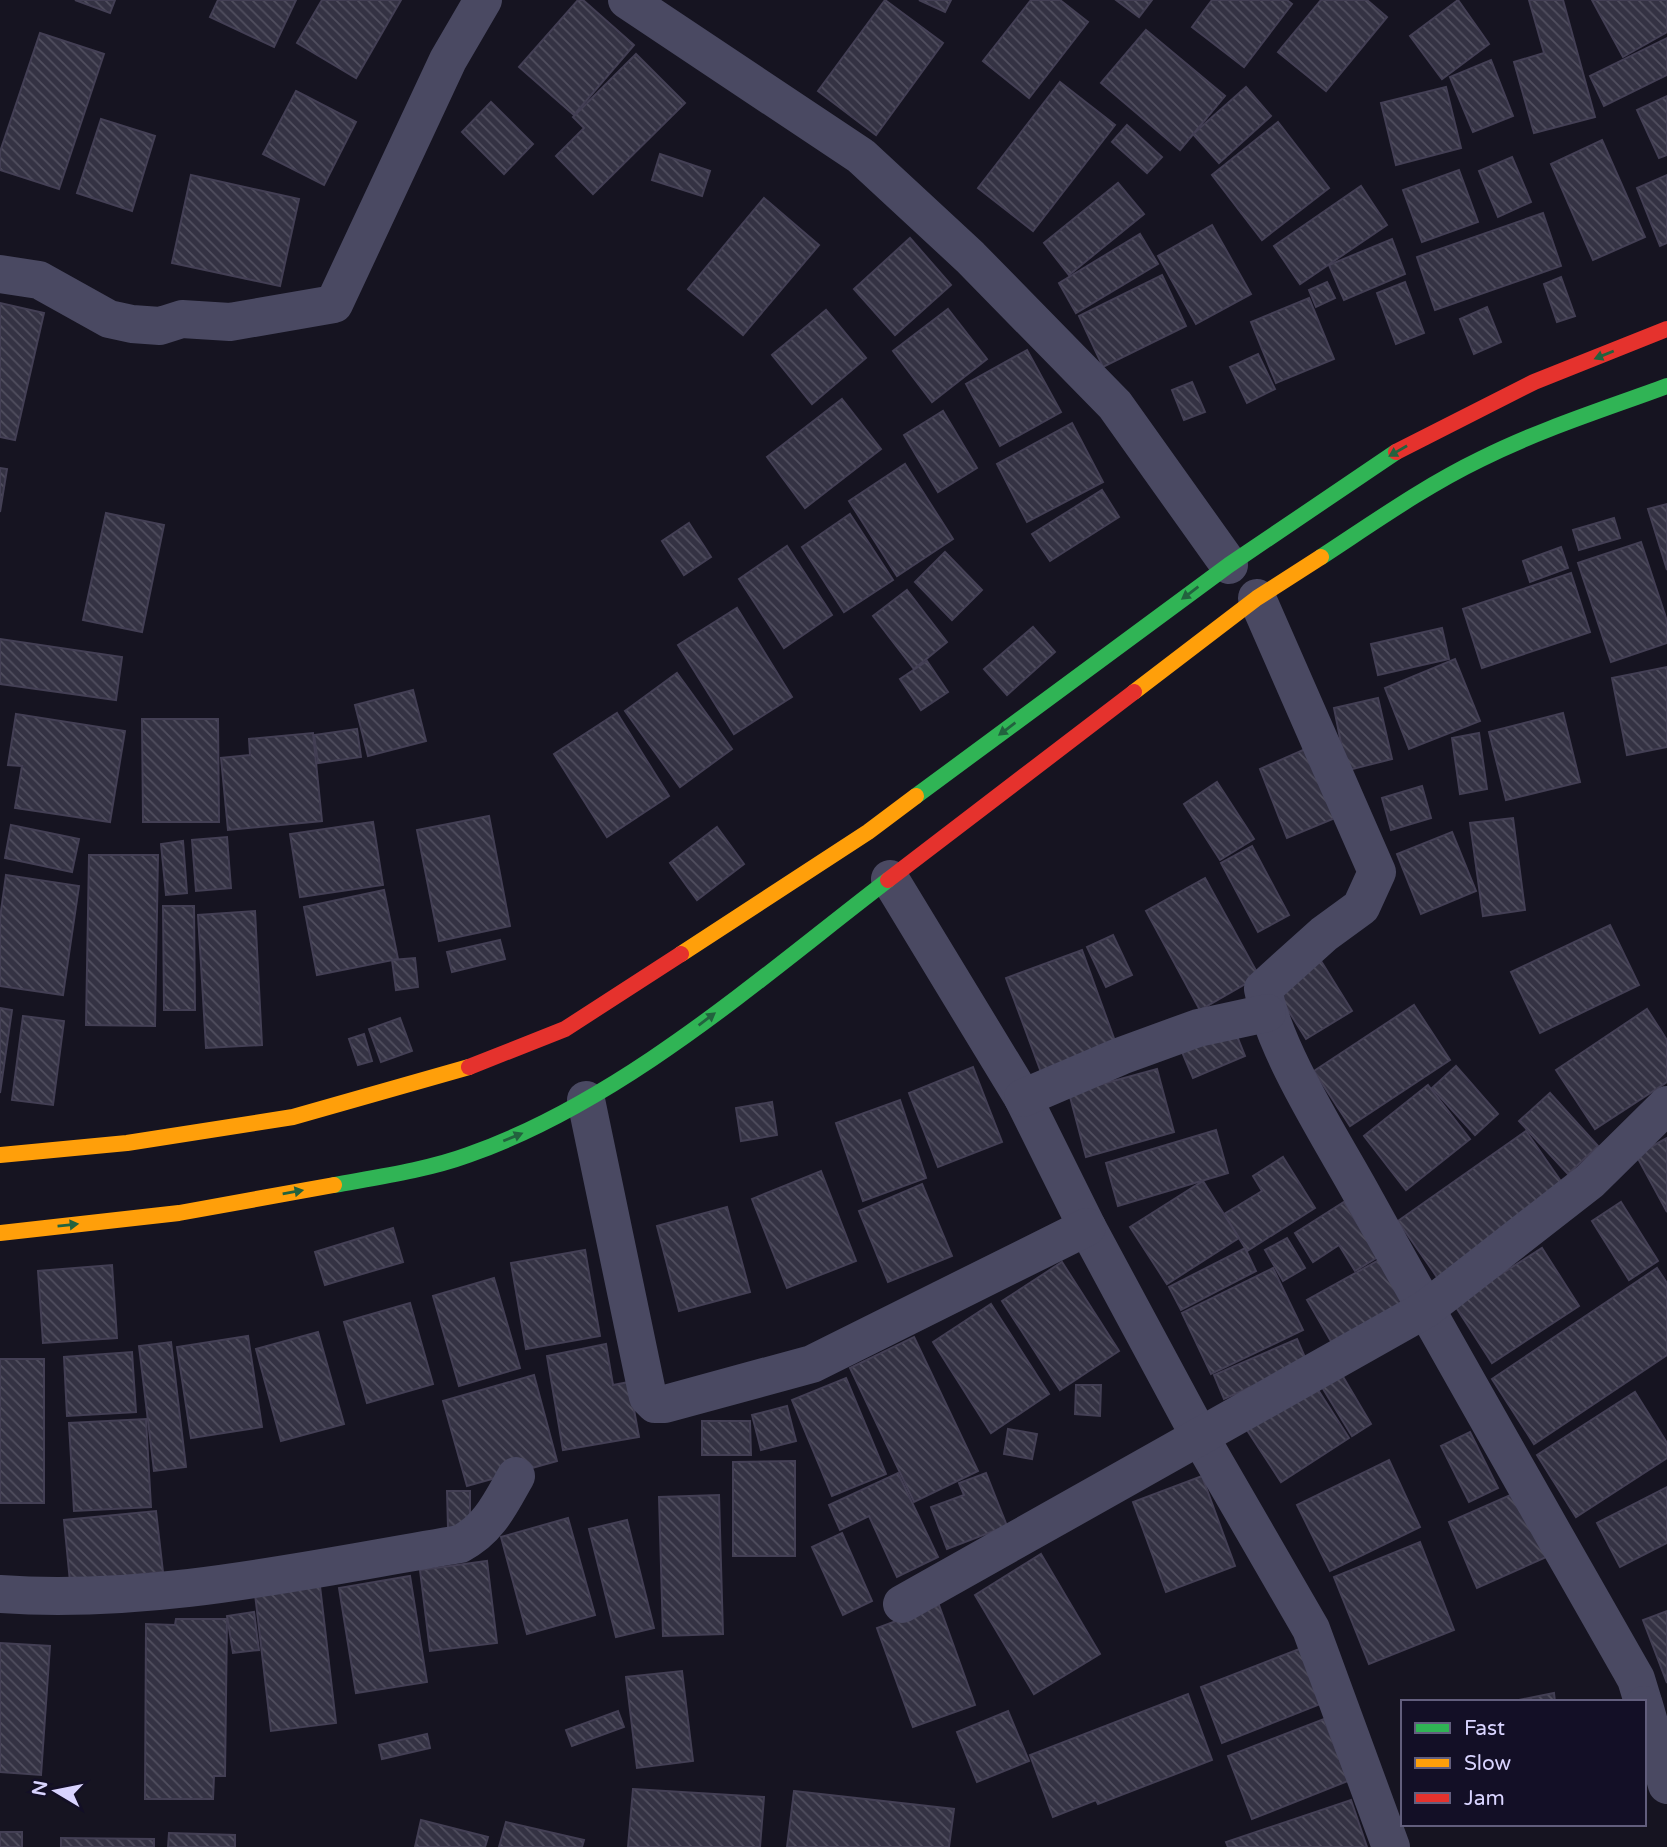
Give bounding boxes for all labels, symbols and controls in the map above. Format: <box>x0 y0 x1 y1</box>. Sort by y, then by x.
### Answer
one-way arrow <box>1593 349 1614 360</box>
one-way arrow <box>1388 445 1408 457</box>
one-way arrow <box>1181 586 1199 600</box>
one-way arrow <box>998 721 1016 735</box>
one-way arrow <box>698 1012 716 1026</box>
one-way arrow <box>502 1131 523 1142</box>
one-way arrow <box>282 1187 304 1198</box>
one-way arrow <box>57 1220 79 1231</box>
legend <box>1401 1700 1646 1826</box>
text: Fast <box>1464 1716 1505 1741</box>
text: Slow <box>1464 1751 1512 1776</box>
north arrow <box>21 1756 91 1826</box>
text: N <box>28 1779 52 1798</box>
text: Jam <box>1464 1786 1505 1811</box>

